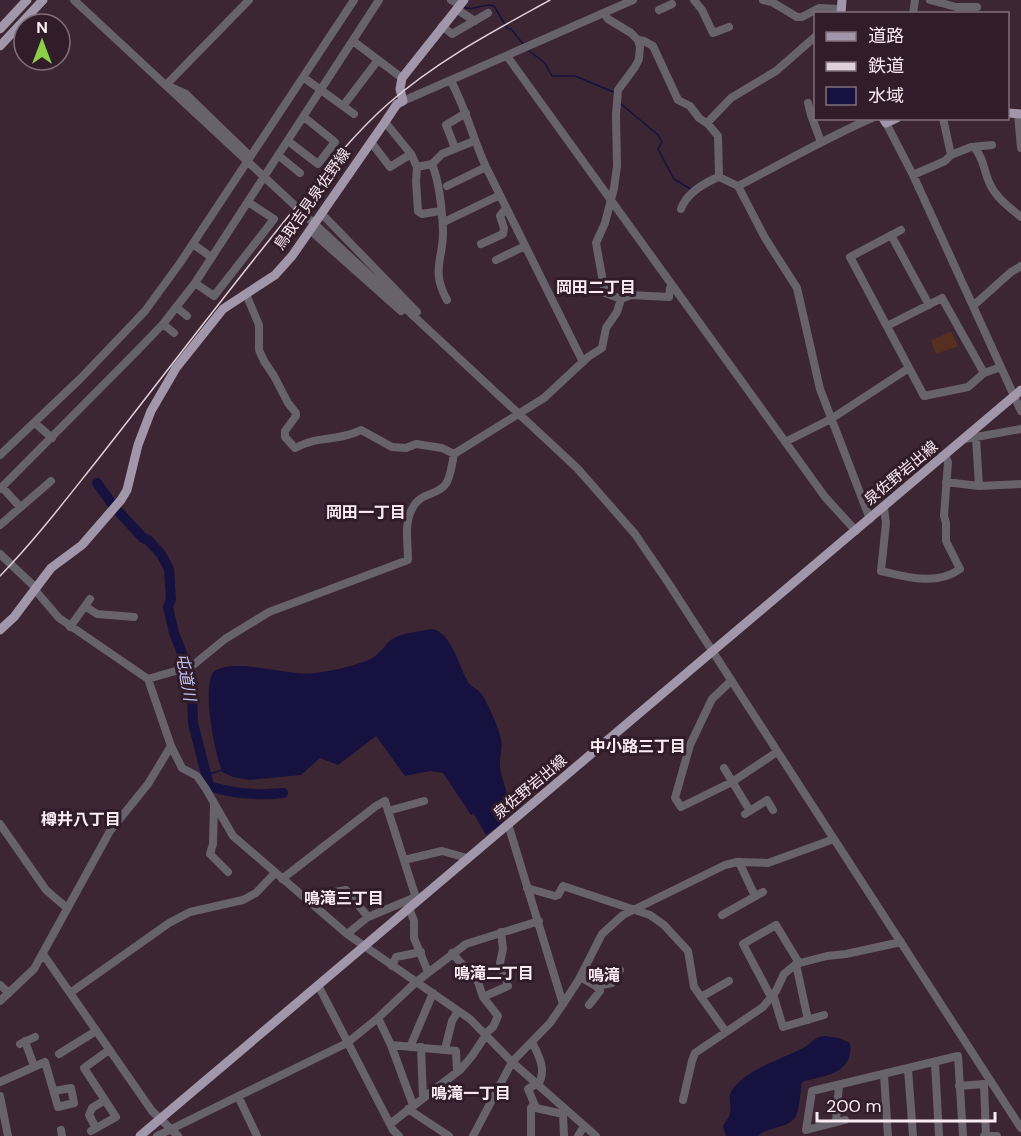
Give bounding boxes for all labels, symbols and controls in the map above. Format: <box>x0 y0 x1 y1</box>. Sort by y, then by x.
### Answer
north arrow <box>12 12 72 72</box>
legend <box>814 12 1009 120</box>
text: N <box>36 17 48 38</box>
text: 道路 <box>868 24 904 48</box>
text: 鉄道 <box>868 54 904 78</box>
text: 水域 <box>868 84 904 108</box>
street label: 鳥取吉見泉佐野線 <box>269 144 355 254</box>
district label: 岡田二丁目 <box>556 277 636 298</box>
street label: 泉佐野岩出線 <box>860 436 942 510</box>
district label: 岡田一丁目 <box>326 502 406 523</box>
water label: 屯道川 <box>171 652 201 704</box>
district label: 中小路三丁目 <box>590 736 686 757</box>
street label: 泉佐野岩出線 <box>489 750 571 824</box>
district label: 樽井八丁目 <box>41 809 121 830</box>
district label: 鳴滝三丁目 <box>304 888 384 909</box>
district label: 鳴滝二丁目 <box>454 963 534 984</box>
district label: 鳴滝 <box>588 965 620 986</box>
district label: 鳴滝一丁目 <box>431 1083 511 1104</box>
scale bar <box>817 1085 996 1123</box>
text: 200 m <box>826 1094 882 1118</box>

